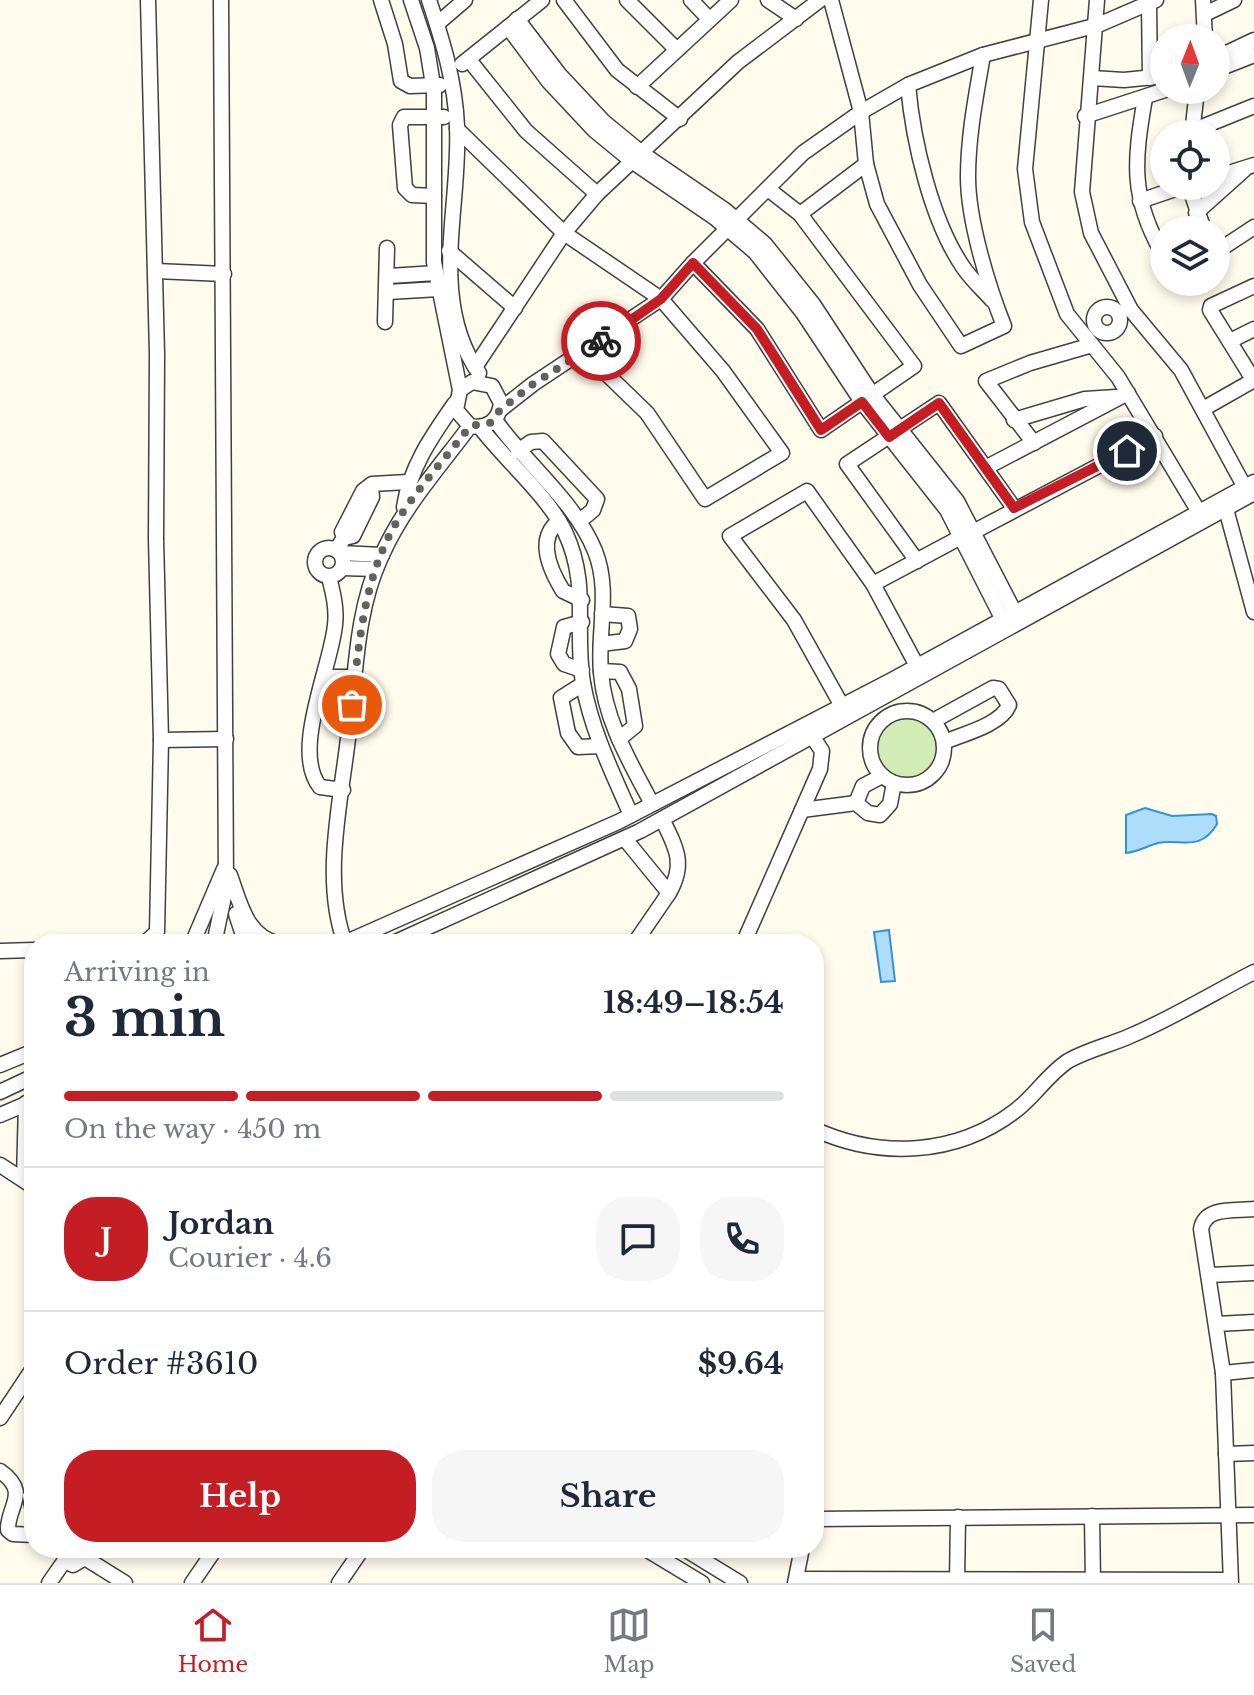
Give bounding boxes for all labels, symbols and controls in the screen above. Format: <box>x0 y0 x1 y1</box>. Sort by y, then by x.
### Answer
north arrow <box>1150 24 1230 104</box>
map controls <box>1150 24 1230 296</box>
button: locate <box>1150 120 1230 200</box>
button: layers <box>1150 216 1230 296</box>
courier <box>561 301 641 381</box>
icon: bike <box>579 319 623 363</box>
pin <box>1093 417 1161 485</box>
icon: home <box>1105 429 1149 473</box>
pin <box>318 671 386 739</box>
icon: bag <box>330 683 374 727</box>
text: Arriving in <box>64 956 210 988</box>
text: 18:49–18:54 <box>603 984 784 1021</box>
text: 3 min <box>64 986 225 1050</box>
text: On the way · 450 m <box>64 1113 321 1145</box>
button: chat <box>596 1197 680 1281</box>
button: phone <box>700 1197 784 1281</box>
text: Jordan <box>168 1205 274 1242</box>
text: J <box>100 1221 112 1258</box>
text: Courier · 4.6 <box>168 1242 332 1274</box>
text: Order #3610 <box>64 1345 259 1382</box>
text: $9.64 <box>698 1345 784 1382</box>
button: Help <box>64 1450 416 1542</box>
button: Share <box>432 1450 784 1542</box>
tab: Home <box>178 1603 248 1678</box>
tab: Map <box>603 1603 655 1678</box>
tab: Saved <box>1010 1603 1076 1678</box>

